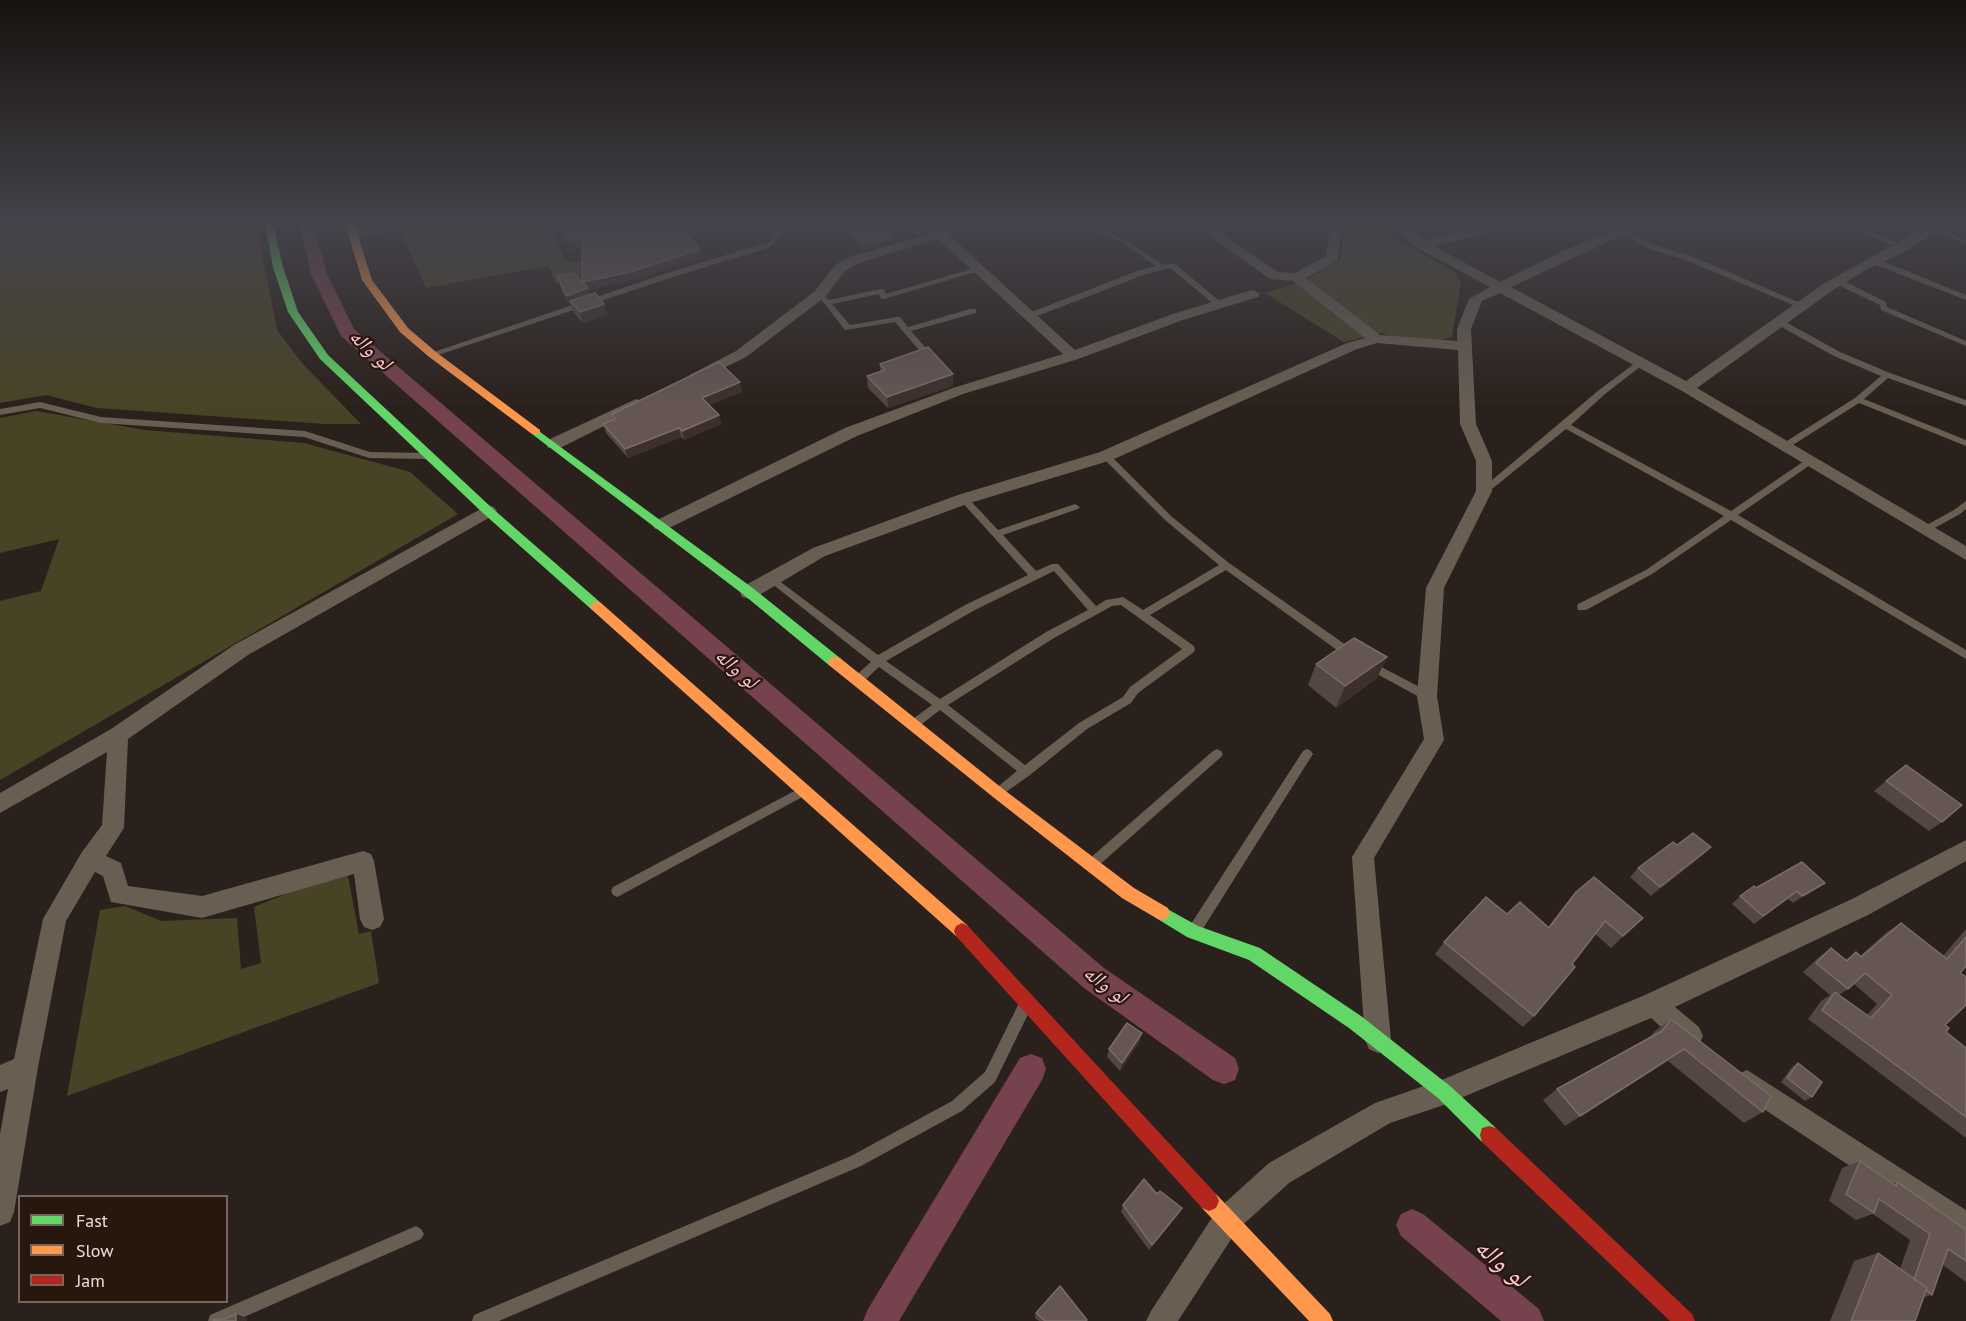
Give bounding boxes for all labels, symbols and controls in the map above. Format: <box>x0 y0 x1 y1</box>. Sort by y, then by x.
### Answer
water label: لو واله <box>344 324 396 376</box>
water label: لو واله <box>709 644 763 694</box>
water label: لو واله <box>1078 960 1132 1010</box>
legend <box>18 1195 228 1303</box>
text: Fast <box>76 1209 108 1232</box>
water label: لو واله <box>1468 1232 1534 1294</box>
text: Slow <box>76 1239 114 1262</box>
text: Jam <box>76 1269 105 1292</box>

